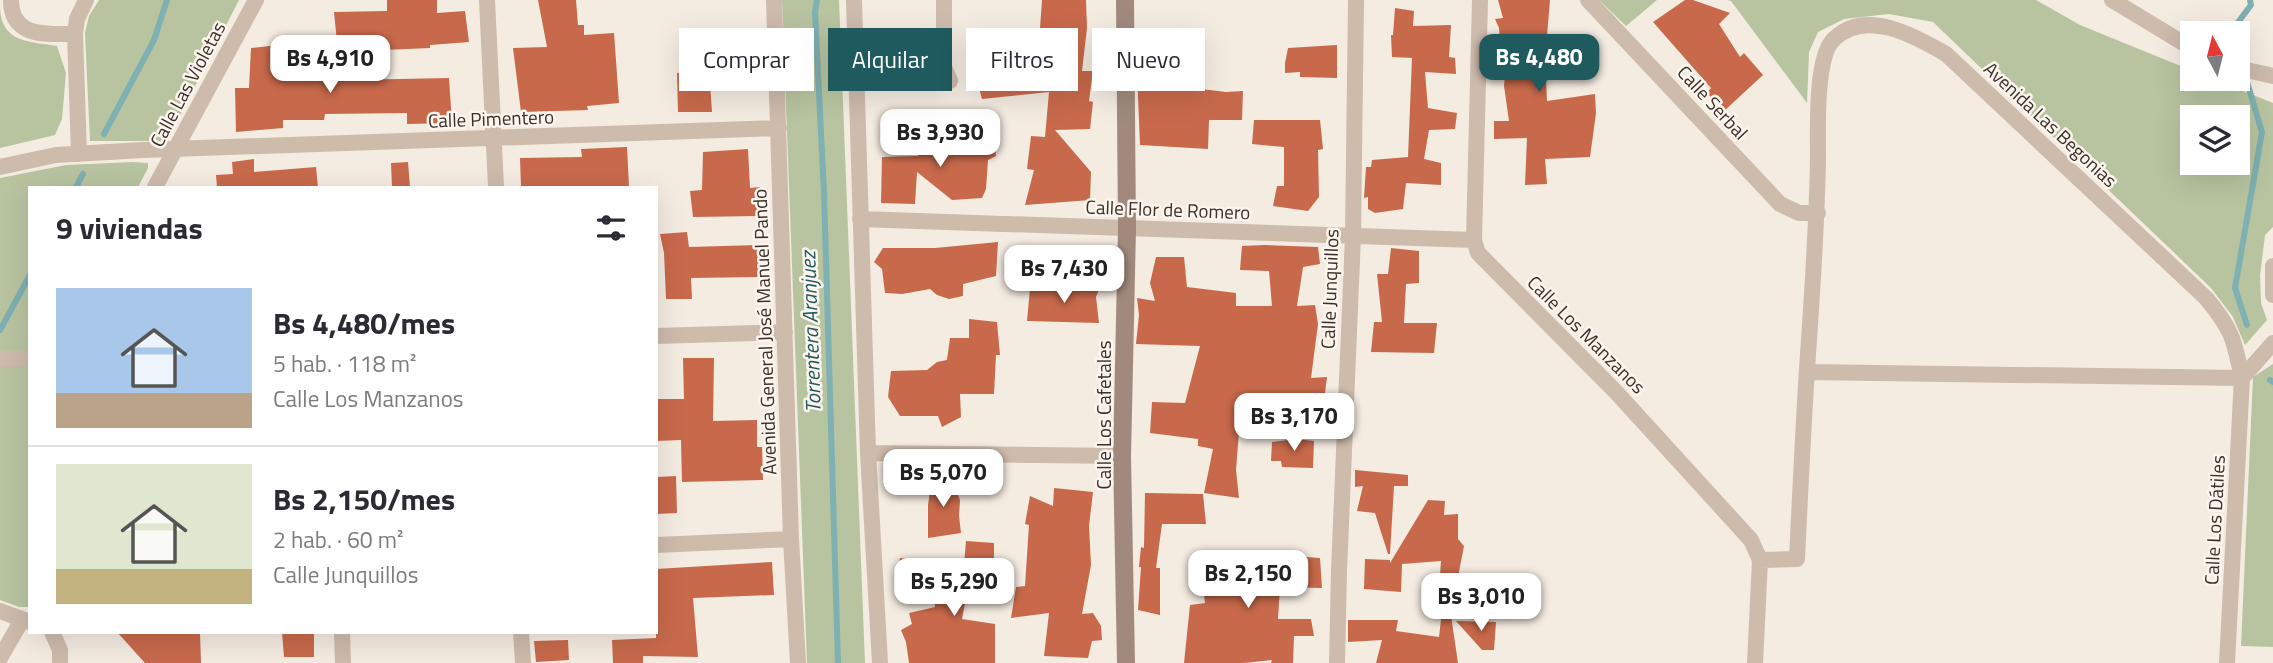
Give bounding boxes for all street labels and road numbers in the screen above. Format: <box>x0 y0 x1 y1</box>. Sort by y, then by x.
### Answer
street label: Calle Las Violetas <box>142 16 232 152</box>
street label: Avenida Las Begonias <box>1978 54 2124 194</box>
street label: Calle Serbal <box>1671 58 1755 146</box>
street label: Calle Pimentero <box>427 101 555 135</box>
street label: Avenida General José Manuel Pando <box>745 188 783 476</box>
street label: Calle Flor de Romero <box>1085 192 1251 226</box>
street label: Calle Junquillos <box>1312 228 1346 350</box>
street label: Calle Los Manzanos <box>1521 268 1653 400</box>
street label: Calle Los Cafetales <box>1089 340 1118 489</box>
street label: Calle Los Dátiles <box>2196 454 2232 586</box>

